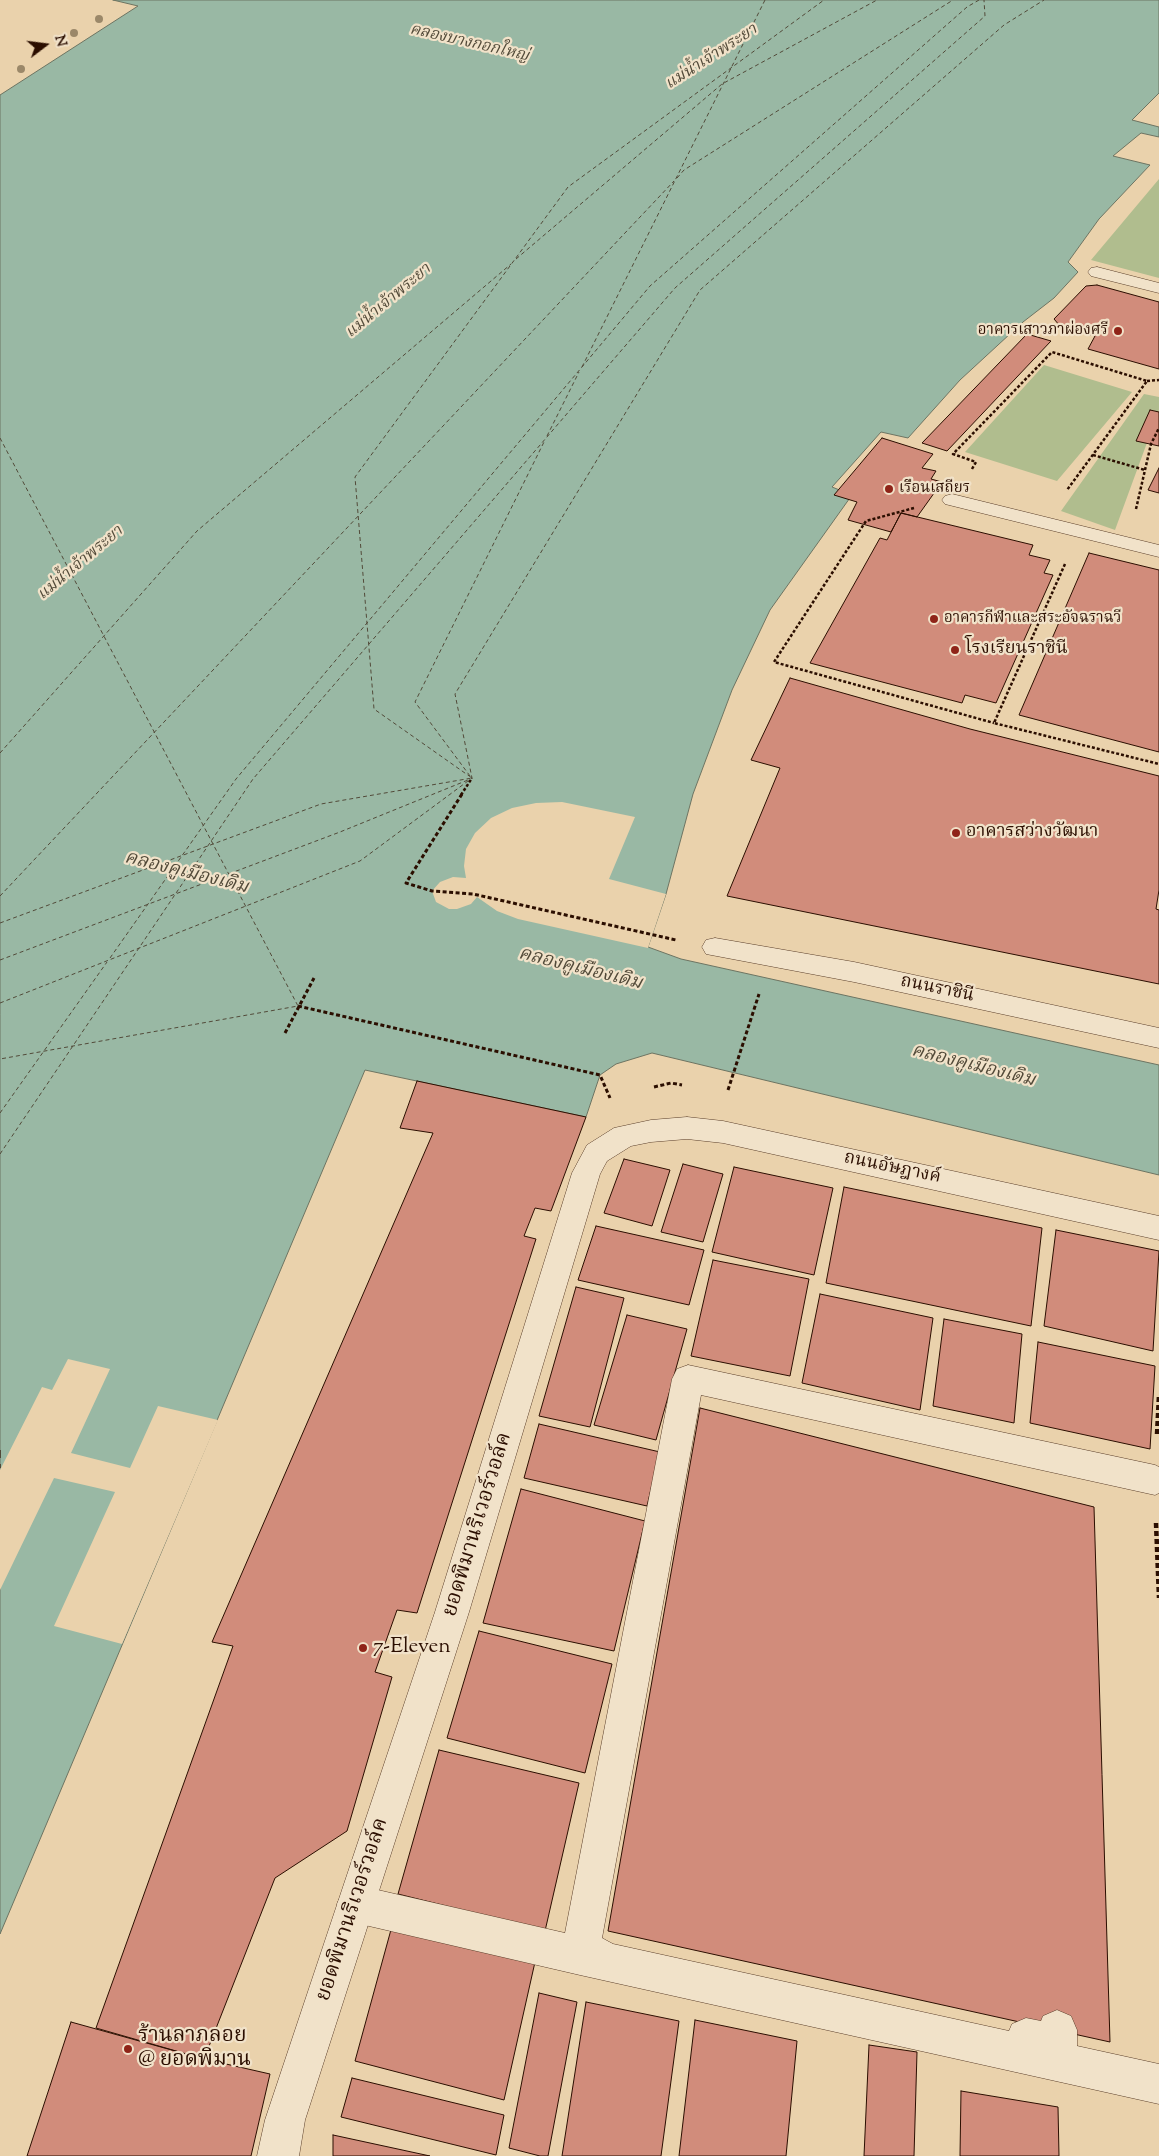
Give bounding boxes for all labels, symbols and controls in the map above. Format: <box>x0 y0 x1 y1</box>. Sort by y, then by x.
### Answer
north arrow <box>20 20 70 70</box>
water label: คลองบางกอกใหญ่ <box>408 21 530 67</box>
water label: แม่น้ำเจ้าพระยา <box>662 21 762 95</box>
text: N <box>48 33 71 49</box>
water label: แม่น้ำเจ้าพระยา <box>342 261 436 343</box>
place label: อาคารเสาวภาผ่องศรี <box>978 322 1108 340</box>
marker: อาคารเสาวภาผ่องศรี <box>1112 325 1124 337</box>
place label: เรือนเสถียร <box>899 480 970 498</box>
marker: เรือนเสถียร <box>883 483 895 495</box>
water label: แม่น้ำเจ้าพระยา <box>34 523 128 605</box>
place label: อาคารกีฬาและสระอัจฉราฉวี <box>944 610 1121 628</box>
marker: อาคารกีฬาและสระอัจฉราฉวี <box>928 613 940 625</box>
place label: โรงเรียนราชินี <box>965 639 1068 661</box>
marker: โรงเรียนราชินี <box>949 644 961 656</box>
place label: อาคารสว่างวัฒนา <box>966 822 1098 844</box>
marker: อาคารสว่างวัฒนา <box>950 827 962 839</box>
water label: คลองคูเมืองเดิม <box>122 848 250 900</box>
water label: คลองคูเมืองเดิม <box>516 944 644 996</box>
street label: ถนนราชินี <box>898 972 976 1008</box>
water label: คลองคูเมืองเดิม <box>909 1041 1037 1093</box>
street label: ถนนอัษฎางค์ <box>842 1148 942 1190</box>
street label: ยอดพิมานริเวอร์วอล์ค <box>439 1430 519 1620</box>
place label: 7-Eleven <box>373 1635 451 1661</box>
marker: 7-Eleven <box>357 1642 369 1654</box>
street label: ยอดพิมานริเวอร์วอล์ค <box>312 1815 396 2005</box>
place label: ร้านลาภลอย @ ยอดพิมาน <box>138 2024 251 2074</box>
marker: ร้านลาภลอย @ ยอดพิมาน <box>122 2043 134 2055</box>

